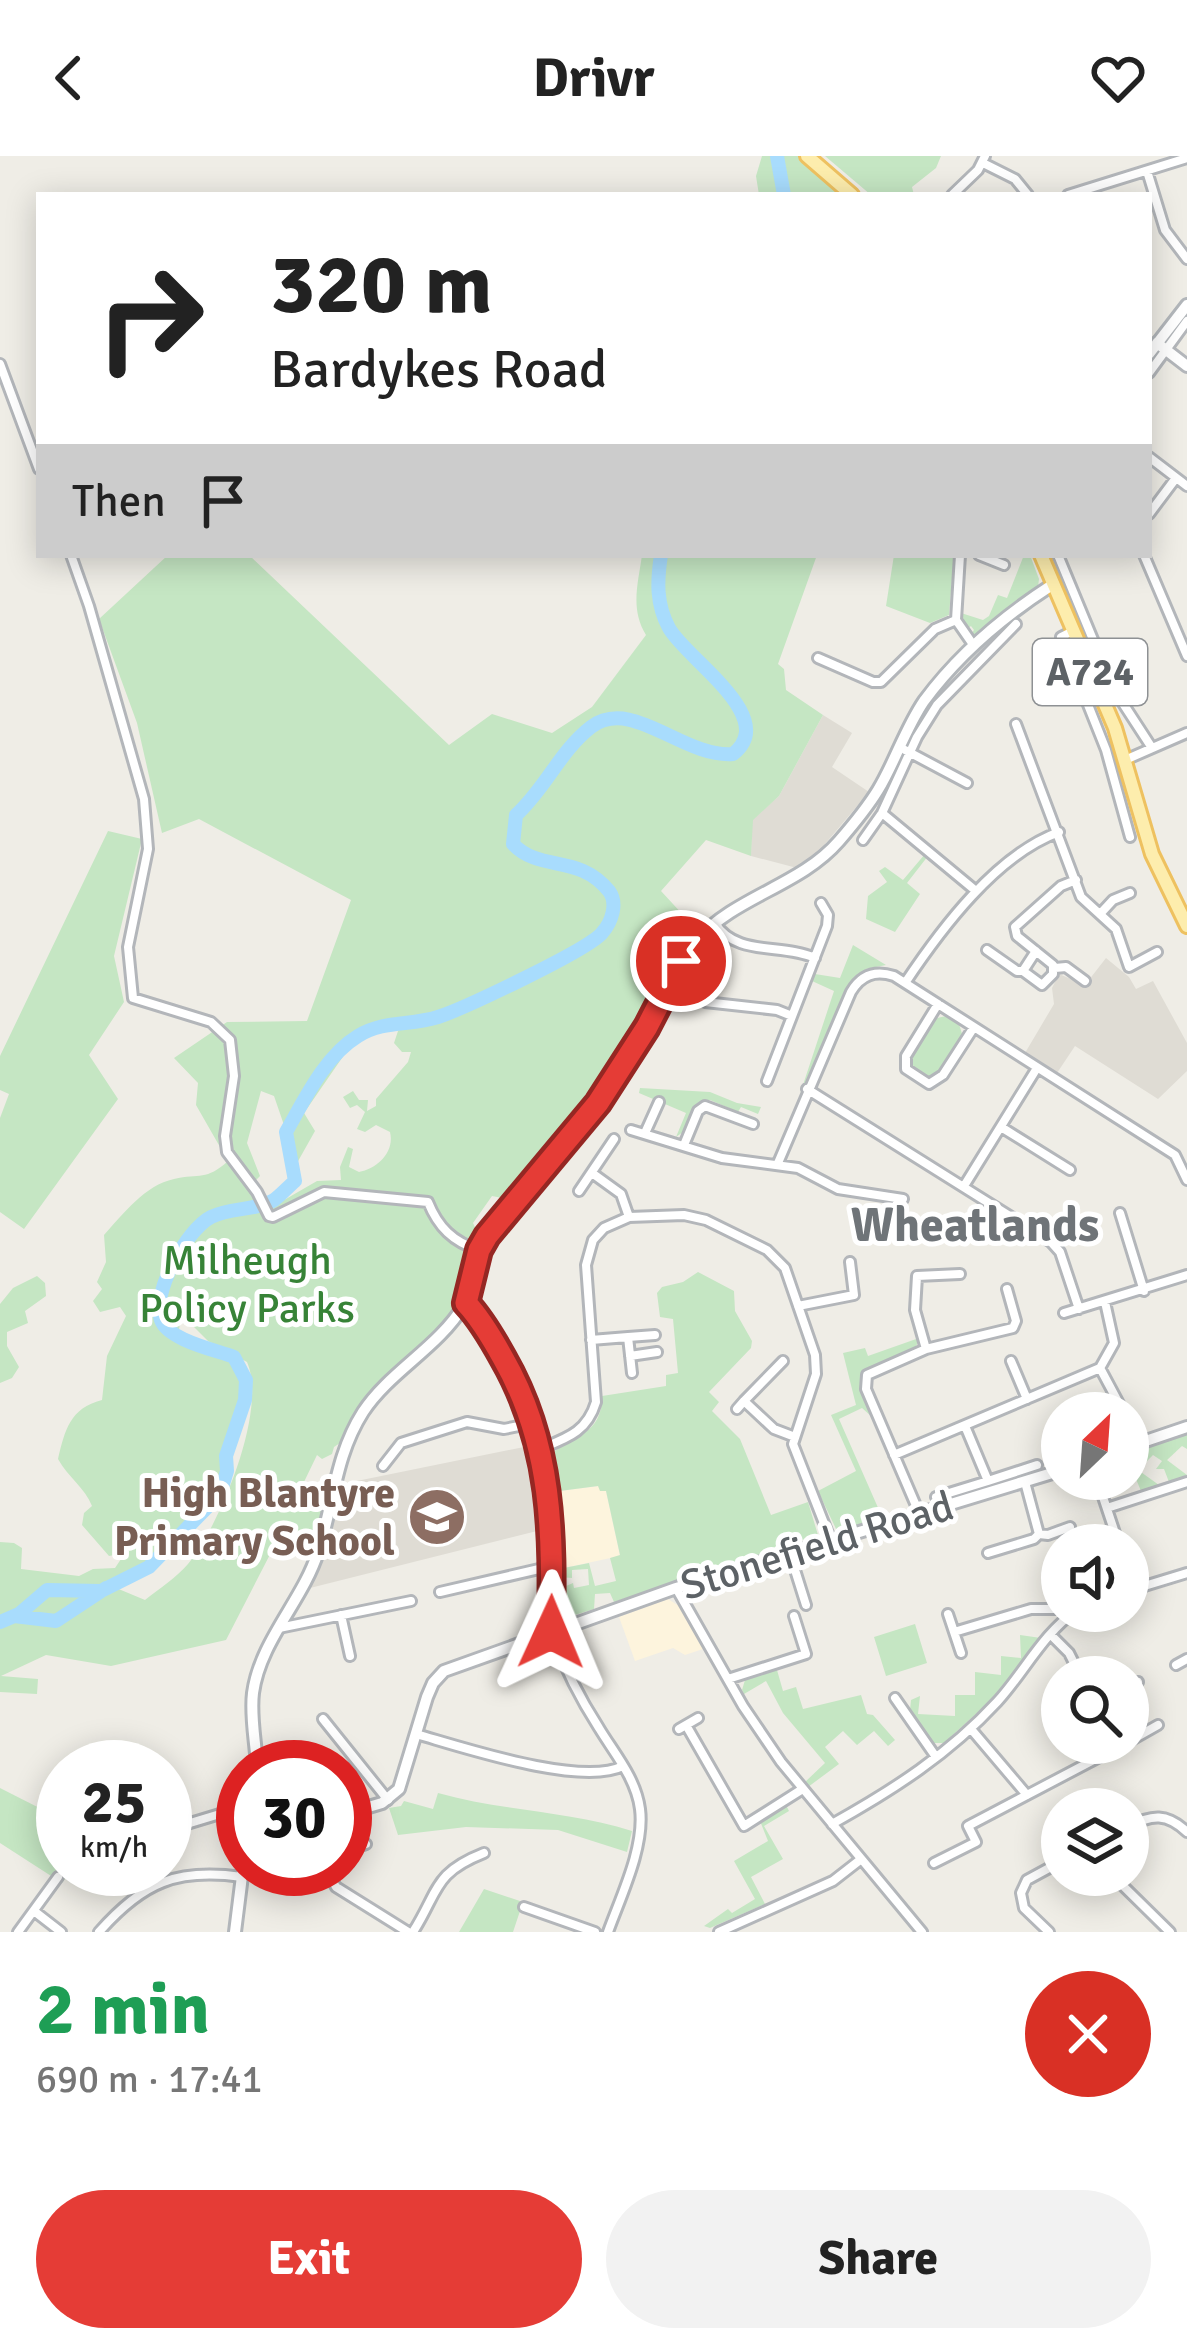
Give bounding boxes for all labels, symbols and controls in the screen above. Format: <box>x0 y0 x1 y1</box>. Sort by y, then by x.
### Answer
icon: back <box>36 45 102 111</box>
text: Drivr <box>533 45 654 112</box>
icon: heart <box>1085 45 1151 111</box>
text: 320 m <box>270 233 492 337</box>
icon: right <box>72 240 228 396</box>
text: Bardykes Road <box>270 336 607 403</box>
icon: arrive <box>190 468 256 534</box>
text: Then <box>72 474 166 529</box>
road number: A724 <box>1033 639 1147 705</box>
pin <box>630 910 732 1012</box>
icon: arrive <box>648 928 714 994</box>
district label: Wheatlands <box>851 1196 1099 1255</box>
park label: Milheugh Policy Parks <box>139 1235 355 1334</box>
north arrow <box>1041 1392 1149 1500</box>
map controls <box>1041 1392 1149 1896</box>
place label: High Blantyre Primary School <box>114 1468 395 1567</box>
street label: Stonefield Road <box>675 1480 959 1612</box>
school or university icon: High Blantyre Primary School <box>406 1486 468 1548</box>
button: sound <box>1041 1524 1149 1632</box>
position arrow <box>488 1569 614 1695</box>
button: search <box>1041 1656 1149 1764</box>
speed limit sign: 30 <box>216 1740 372 1896</box>
text: 25 <box>82 1766 146 1840</box>
button: layers <box>1041 1788 1149 1896</box>
text: km/h <box>80 1829 148 1866</box>
text: 2 min <box>36 1965 210 2054</box>
button: close <box>1025 1971 1151 2097</box>
text: 690 m · 17:41 <box>36 2055 263 2103</box>
button: Exit <box>36 2190 582 2328</box>
button: Share <box>606 2190 1151 2328</box>

